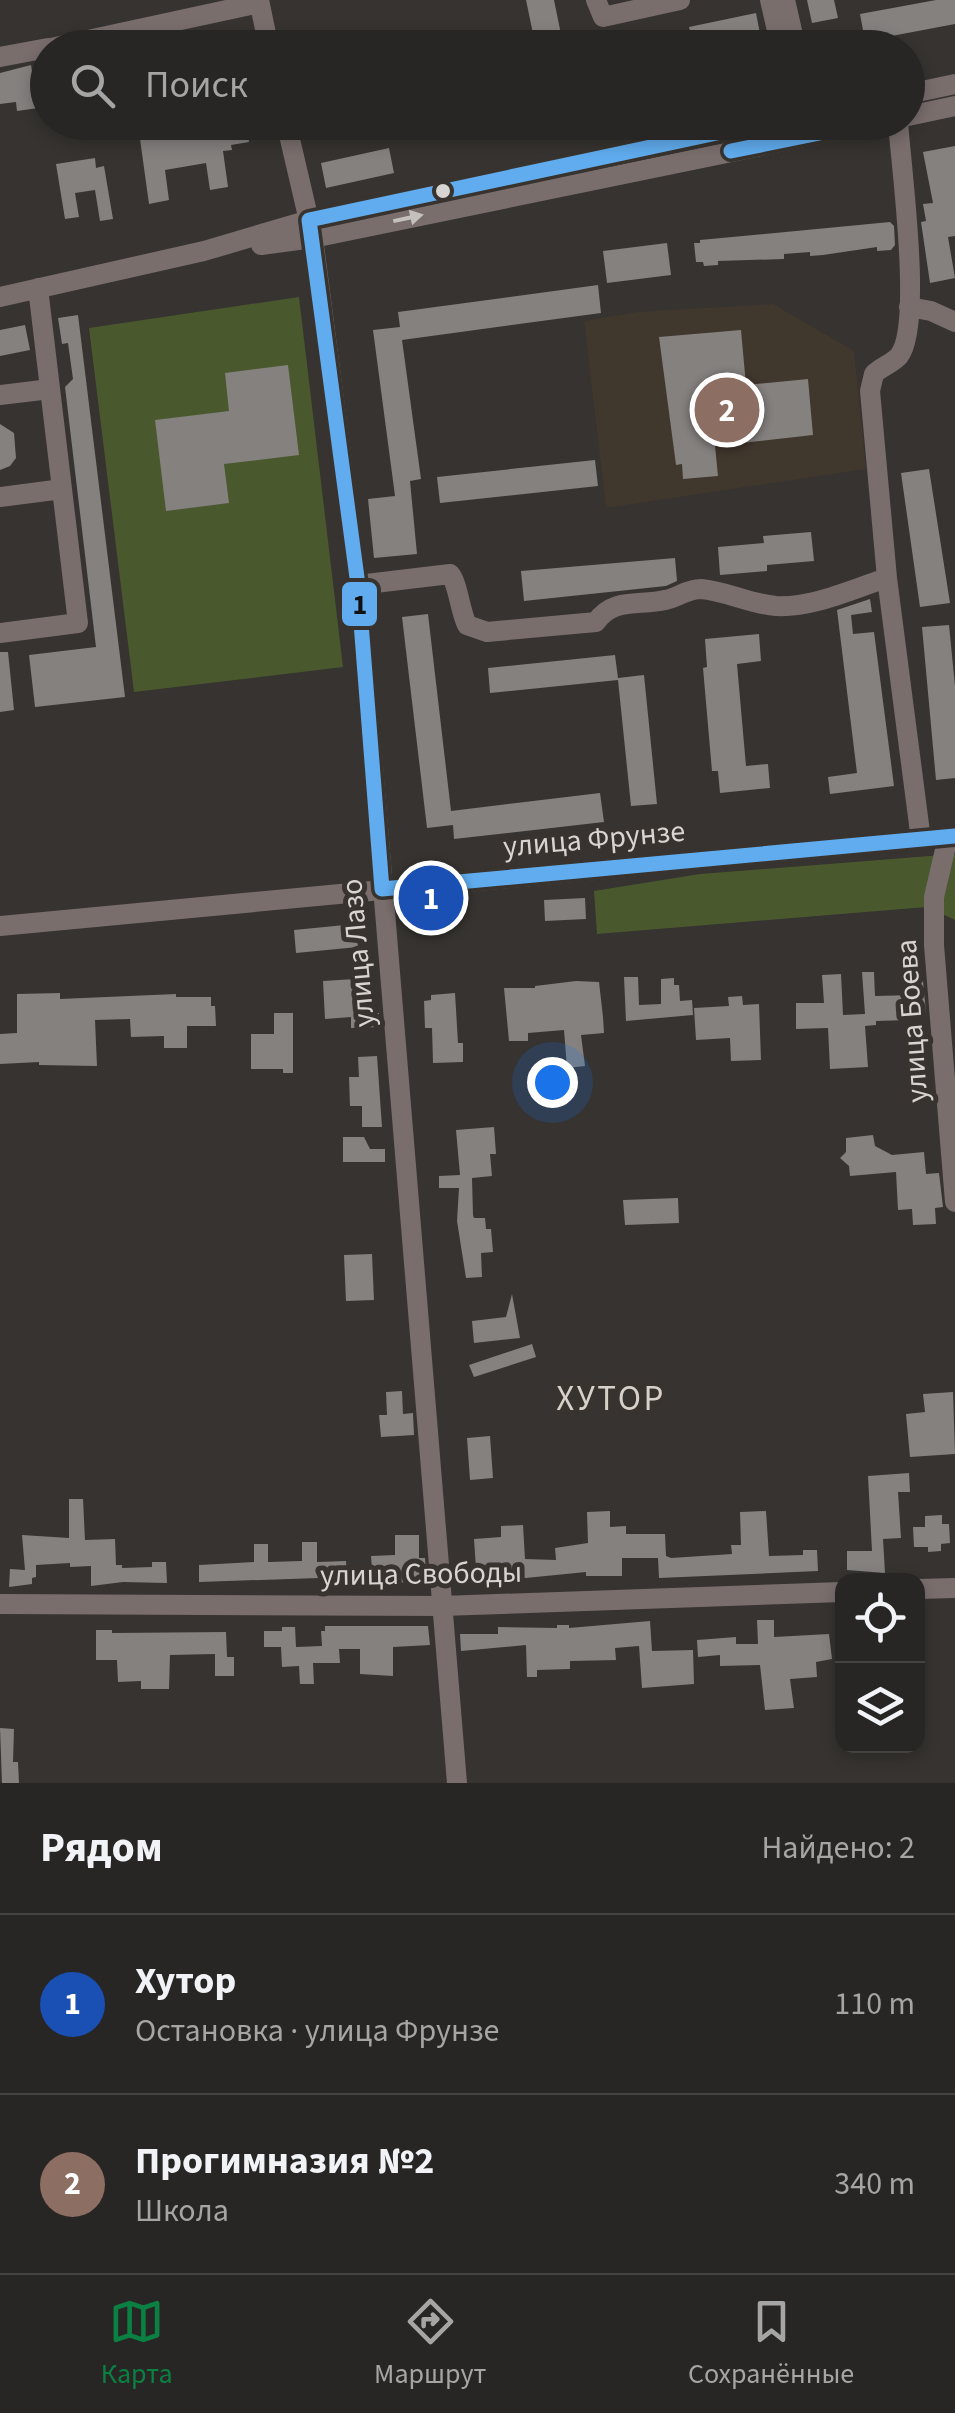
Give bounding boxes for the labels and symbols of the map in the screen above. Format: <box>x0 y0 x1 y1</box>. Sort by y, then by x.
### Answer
unlabelled marker <box>433 181 453 201</box>
one-way arrow <box>393 210 424 226</box>
pin: 2 <box>694 372 760 448</box>
line badge: 1 <box>340 580 379 628</box>
text: 1 <box>353 585 367 625</box>
street label: улица Фрунзе <box>501 810 687 868</box>
pin: 1 <box>398 860 464 936</box>
street label: улица Лазо <box>330 877 386 1029</box>
street label: улица Боева <box>885 938 939 1104</box>
your location <box>527 1057 578 1108</box>
district label: ХУТОР <box>556 1374 666 1424</box>
street label: улица Свободы <box>320 1551 522 1597</box>

